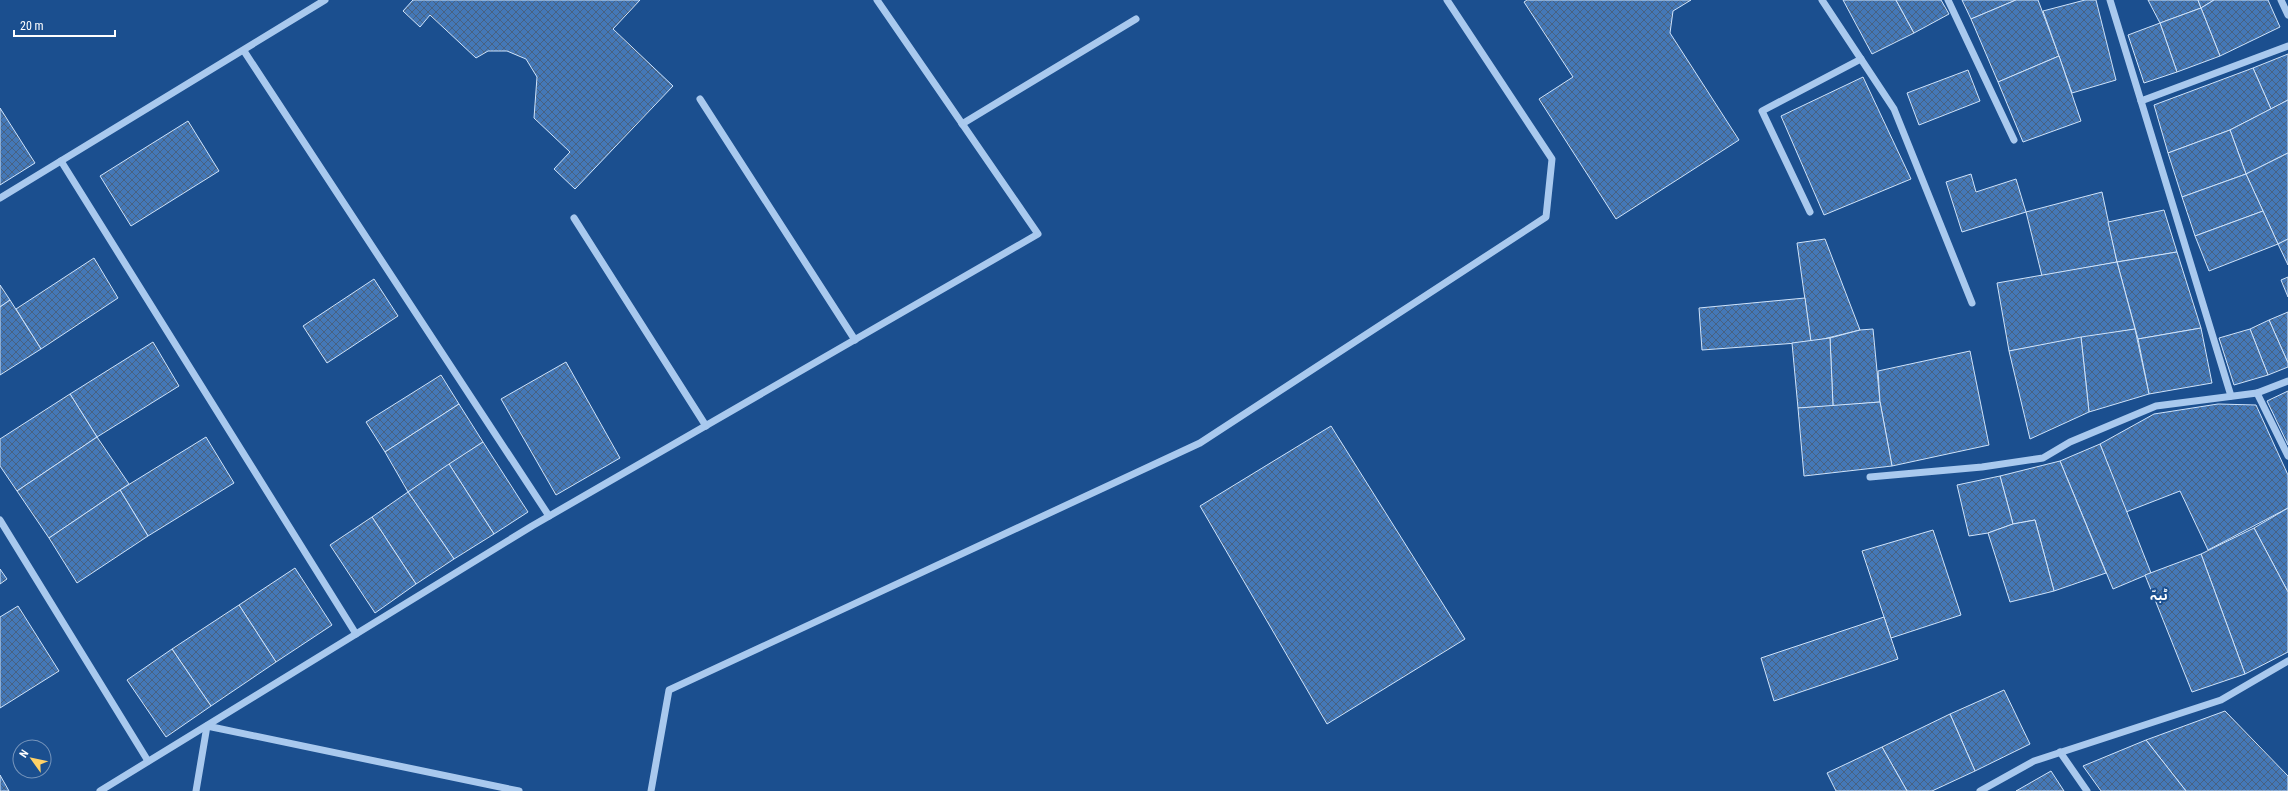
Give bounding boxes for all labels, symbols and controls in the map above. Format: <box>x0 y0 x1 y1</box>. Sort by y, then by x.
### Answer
scale bar <box>14 12 115 38</box>
text: 20 m <box>20 19 44 33</box>
district label: ٹبہّ <box>2150 588 2168 603</box>
north arrow <box>12 739 52 779</box>
text: N <box>17 747 31 760</box>

